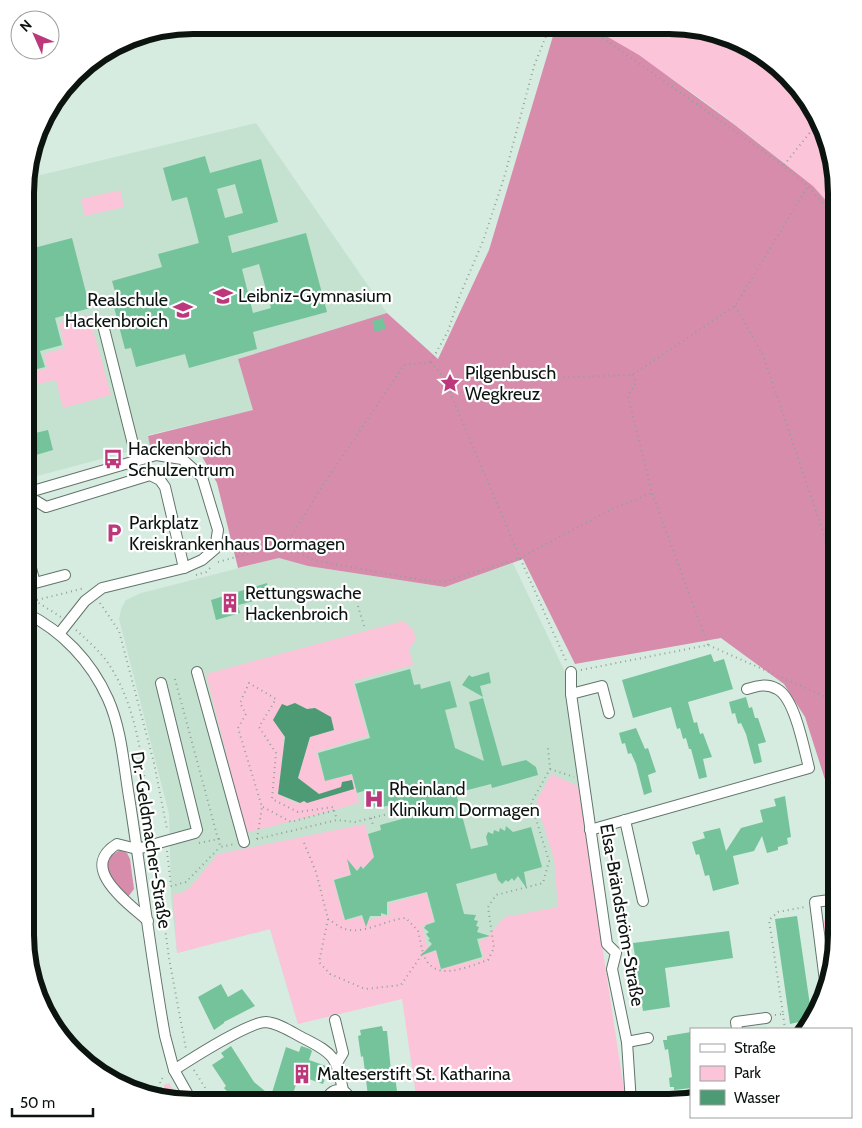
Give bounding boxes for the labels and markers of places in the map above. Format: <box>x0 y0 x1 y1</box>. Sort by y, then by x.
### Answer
school or university icon: Leibniz-Gymnasium <box>212 285 234 307</box>
place label: Leibniz-Gymnasium <box>238 285 391 307</box>
place label: Realschule Hackenbroich <box>65 289 168 332</box>
school or university icon: Realschule Hackenbroich <box>172 299 194 321</box>
place label: Pilgenbusch Wegkreuz <box>465 362 556 405</box>
place icon: Pilgenbusch Wegkreuz <box>439 372 461 394</box>
place label: Hackenbroich Schulzentrum <box>128 438 235 481</box>
bus stop icon: Hackenbroich Schulzentrum <box>102 448 124 470</box>
place label: Parkplatz Kreiskrankenhaus Dormagen <box>129 512 345 555</box>
parking icon: Parkplatz Kreiskrankenhaus Dormagen <box>103 522 125 544</box>
place label: Rettungswache Hackenbroich <box>245 582 362 625</box>
building icon: Rettungswache Hackenbroich <box>219 592 241 614</box>
place label: Rheinland Klinikum Dormagen <box>389 778 540 821</box>
hospital icon: Rheinland Klinikum Dormagen <box>363 788 385 810</box>
building icon: Malteserstift St. Katharina <box>291 1063 313 1085</box>
place label: Malteserstift St. Katharina <box>317 1063 511 1085</box>

